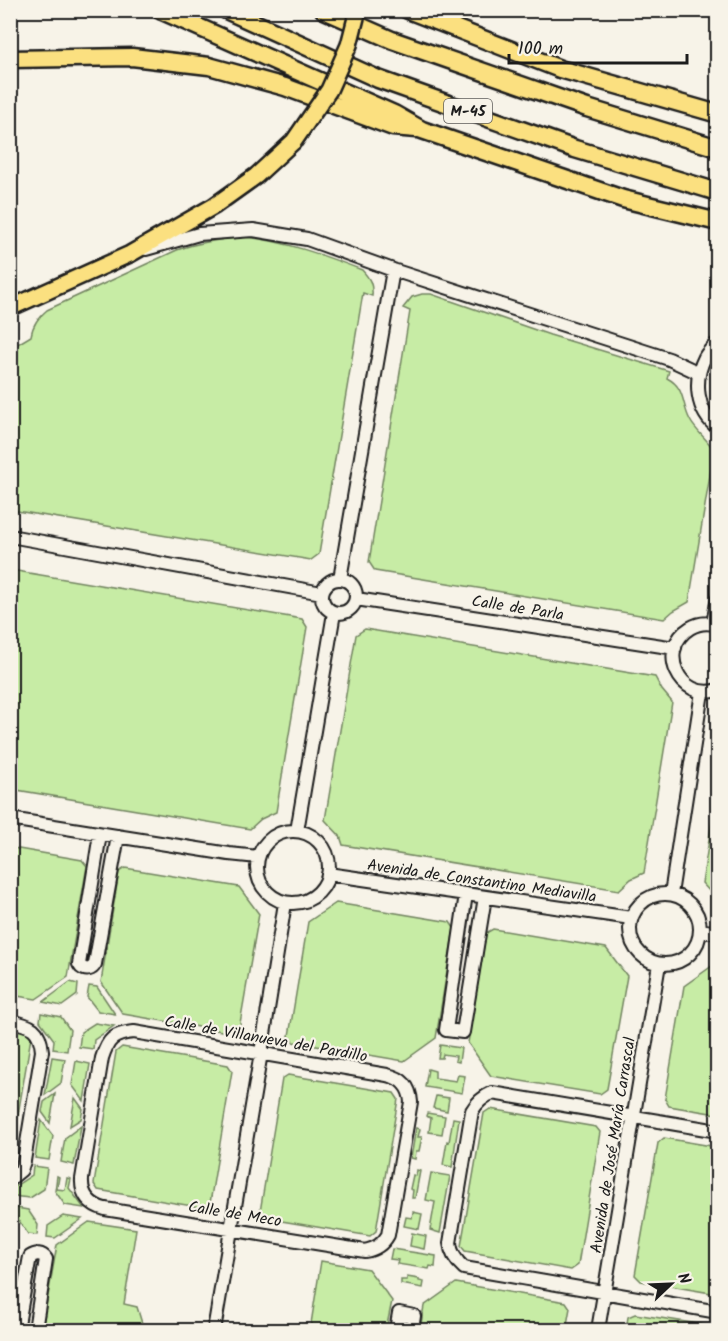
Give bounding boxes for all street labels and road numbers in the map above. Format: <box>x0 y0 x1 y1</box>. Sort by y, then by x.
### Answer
road number: M-45 <box>444 99 492 123</box>
street label: Calle de Parla <box>470 589 566 628</box>
street label: Avenida de Constantino Mediavilla <box>366 853 598 910</box>
street label: Calle de Villanueva del Pardillo <box>162 1009 369 1070</box>
street label: Avenida de José María Carrascal <box>584 1035 643 1255</box>
street label: Calle de Meco <box>186 1195 283 1234</box>

